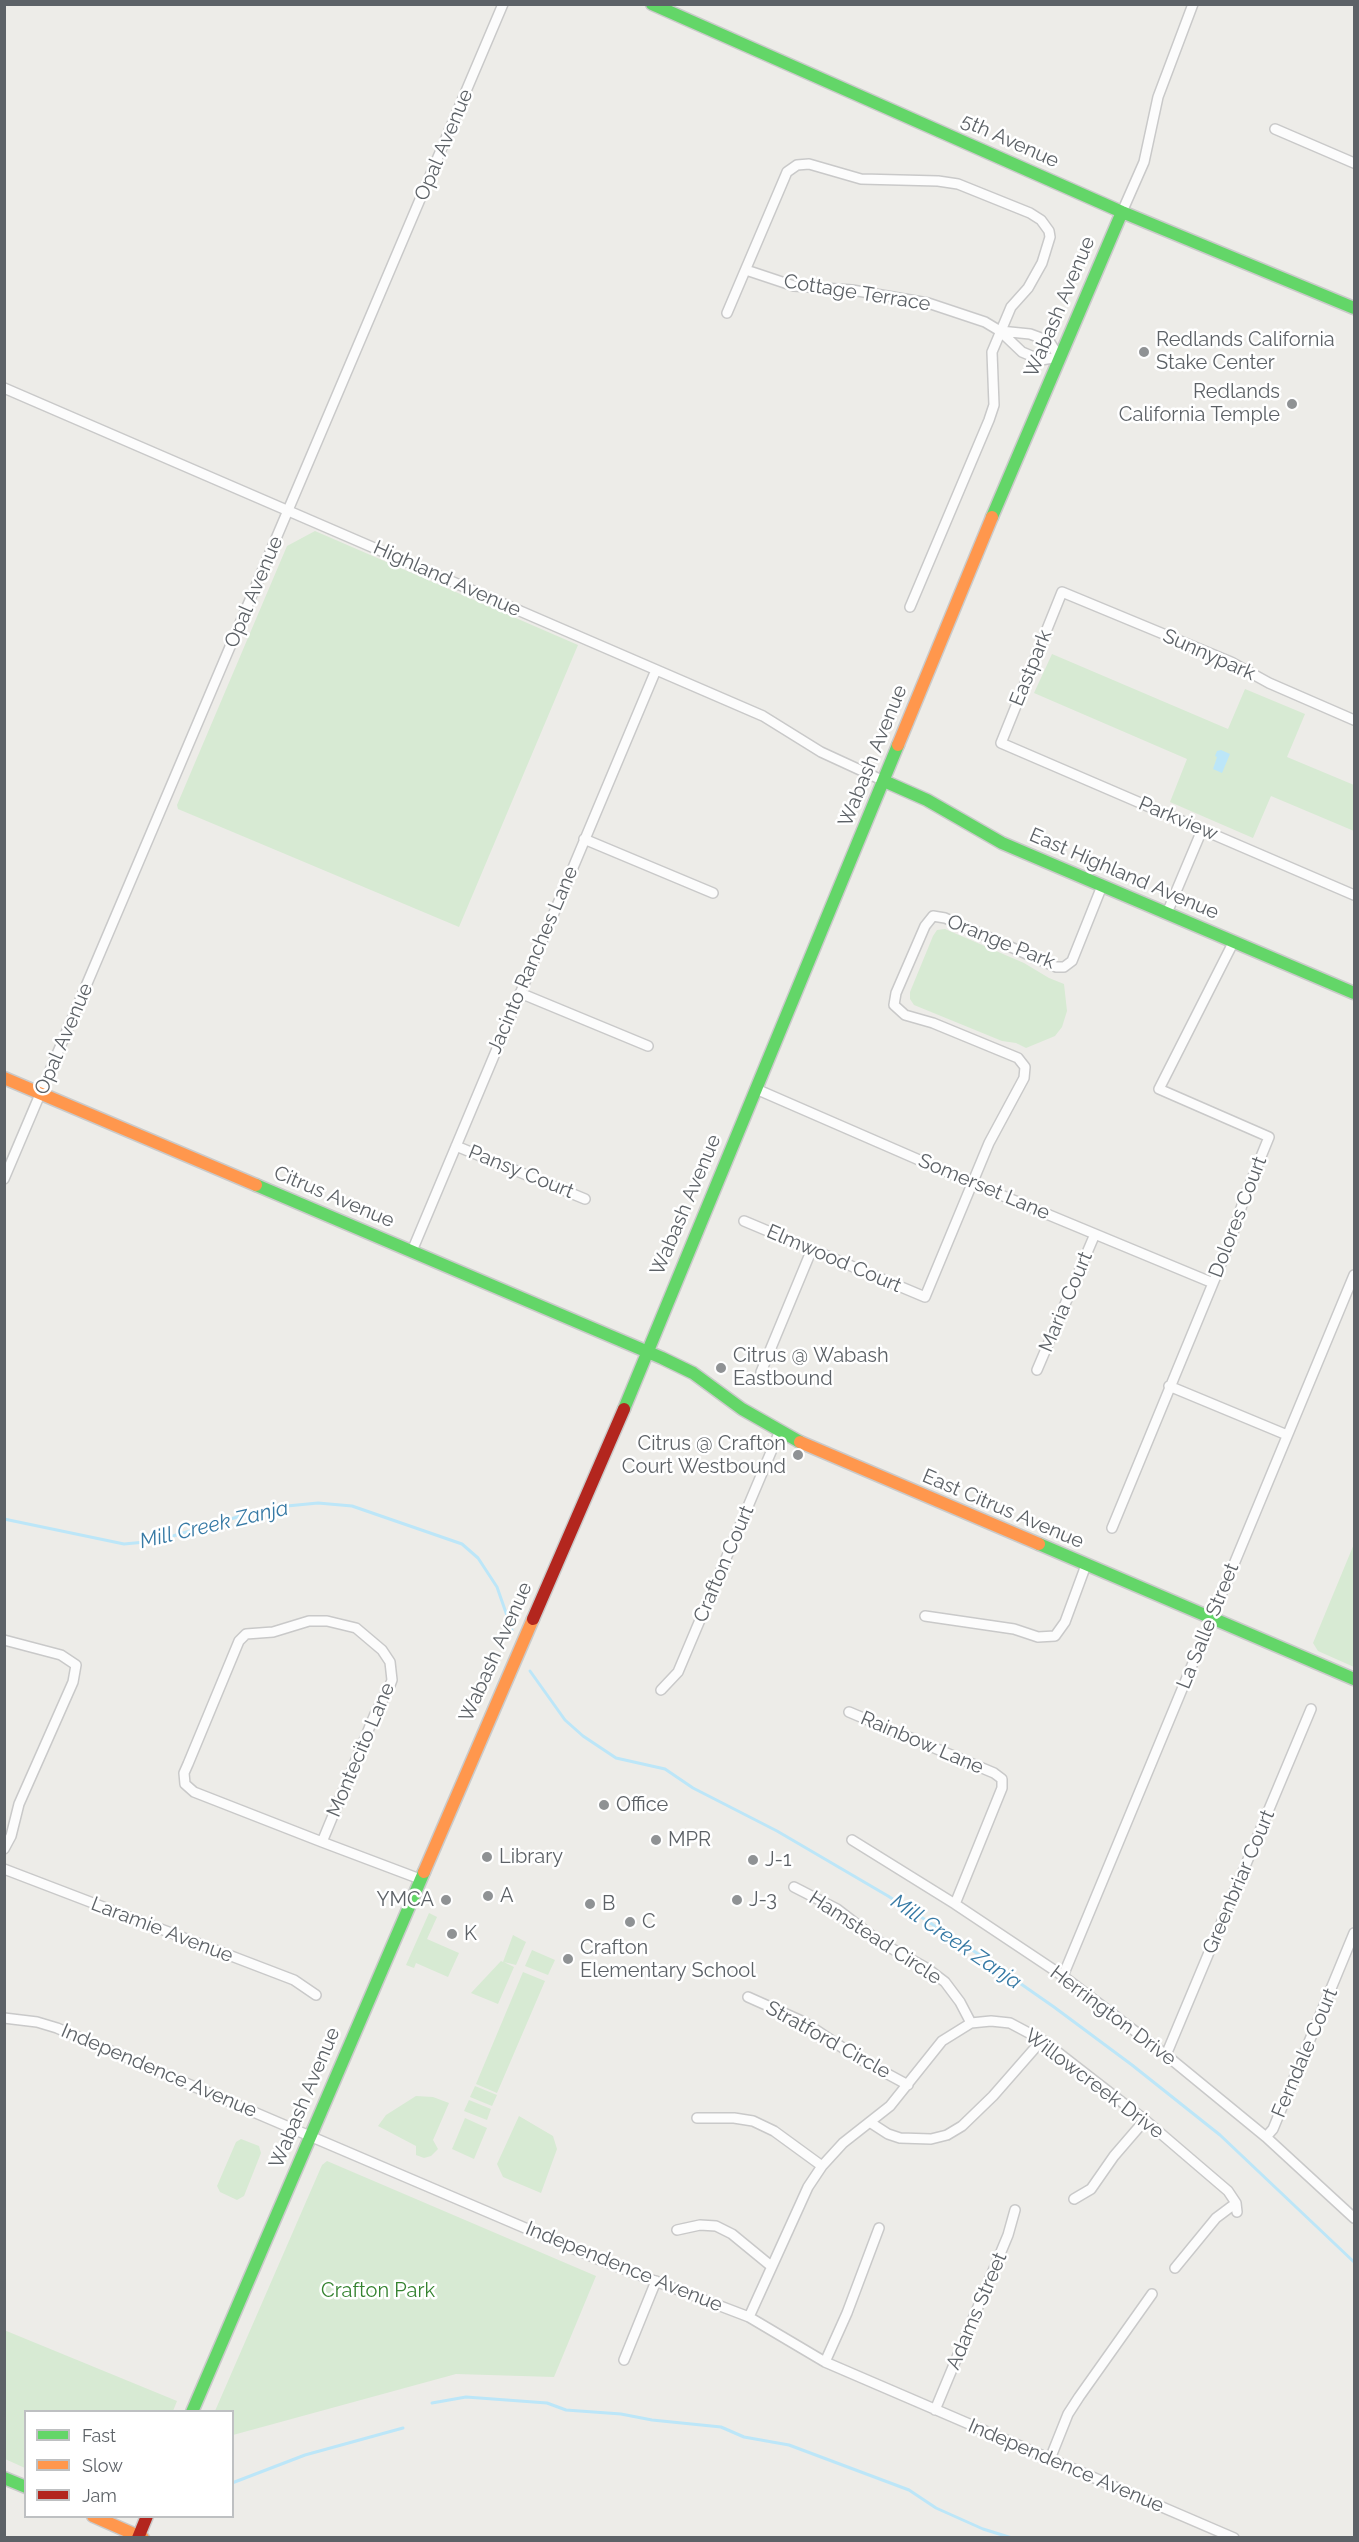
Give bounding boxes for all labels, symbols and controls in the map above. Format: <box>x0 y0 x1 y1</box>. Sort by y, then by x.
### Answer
street label: Opal Avenue <box>410 86 478 204</box>
street label: 5th Avenue <box>957 109 1063 173</box>
street label: Wabash Avenue <box>1020 233 1100 381</box>
street label: Cottage Terrace <box>782 270 932 316</box>
place label: Redlands California Stake Center <box>1156 328 1335 375</box>
marker: Redlands California Stake Center <box>1137 345 1151 359</box>
place label: Redlands California Temple <box>1119 380 1280 427</box>
marker: Redlands California Temple <box>1285 397 1299 411</box>
street label: Opal Avenue <box>220 533 288 651</box>
street label: Highland Avenue <box>370 536 524 622</box>
street label: Sunnypark <box>1159 624 1259 686</box>
street label: Eastpark <box>1005 626 1057 710</box>
street label: Wabash Avenue <box>834 682 912 830</box>
street label: Parkview <box>1135 792 1221 846</box>
street label: East Highland Avenue <box>1026 823 1222 925</box>
street label: Jacinto Ranches Lane <box>483 863 583 1057</box>
street label: Orange Park <box>943 909 1059 975</box>
street label: Opal Avenue <box>30 980 98 1098</box>
street label: Wabash Avenue <box>646 1131 726 1279</box>
street label: Pansy Court <box>465 1140 577 1204</box>
street label: Somerset Lane <box>915 1149 1053 1225</box>
street label: Dolores Court <box>1204 1153 1272 1281</box>
street label: Citrus Avenue <box>270 1161 398 1233</box>
street label: Elmwood Court <box>763 1220 905 1298</box>
street label: Maria Court <box>1034 1248 1098 1356</box>
place label: Citrus @ Wabash Eastbound <box>733 1344 889 1391</box>
marker: Citrus @ Wabash Eastbound <box>714 1361 728 1375</box>
place label: Citrus @ Crafton Court Westbound <box>622 1432 786 1479</box>
marker: Citrus @ Crafton Court Westbound <box>791 1448 805 1462</box>
street label: East Citrus Avenue <box>919 1464 1087 1554</box>
water label: Mill Creek Zanja <box>137 1496 291 1554</box>
street label: Crafton Court <box>689 1502 759 1626</box>
street label: La Salle Street <box>1172 1559 1244 1693</box>
street label: Wabash Avenue <box>454 1578 538 1726</box>
street label: Montecito Lane <box>322 1679 400 1821</box>
street label: Rainbow Lane <box>857 1706 987 1780</box>
place label: Office <box>616 1793 668 1817</box>
marker: Office <box>597 1798 611 1812</box>
street label: Greenbriar Court <box>1198 1806 1280 1958</box>
place label: MPR <box>668 1828 711 1852</box>
marker: MPR <box>649 1833 663 1847</box>
place label: Library <box>499 1845 563 1869</box>
place label: J-1 <box>765 1848 791 1872</box>
marker: Library <box>480 1850 494 1864</box>
marker: J-1 <box>746 1853 760 1867</box>
place label: A <box>500 1884 514 1908</box>
street label: Hamstead Circle <box>804 1886 946 1990</box>
place label: YMCA <box>376 1888 434 1912</box>
place label: J-3 <box>749 1888 777 1912</box>
marker: A <box>481 1889 495 1903</box>
water label: Mill Creek Zanja <box>886 1889 1026 1995</box>
street label: Laramie Avenue <box>88 1892 236 1968</box>
place label: B <box>602 1892 615 1916</box>
marker: YMCA <box>439 1893 453 1907</box>
marker: J-3 <box>730 1893 744 1907</box>
marker: B <box>583 1897 597 1911</box>
place label: C <box>642 1910 656 1934</box>
marker: C <box>623 1915 637 1929</box>
place label: K <box>464 1922 477 1946</box>
marker: K <box>445 1927 459 1941</box>
place label: Crafton Elementary School <box>580 1936 756 1983</box>
marker: Crafton Elementary School <box>561 1952 575 1966</box>
street label: Herrington Drive <box>1045 1961 1181 2071</box>
street label: Ferndale Court <box>1267 1985 1343 2121</box>
street label: Stratford Circle <box>762 1996 894 2084</box>
street label: Independence Avenue <box>58 2019 260 2123</box>
street label: Wabash Avenue <box>265 2024 345 2172</box>
street label: Willowcreek Drive <box>1020 2024 1168 2144</box>
street label: Independence Avenue <box>522 2216 726 2318</box>
street label: Adams Street <box>942 2249 1012 2373</box>
park label: Crafton Park <box>321 2279 435 2303</box>
legend <box>24 2410 234 2518</box>
street label: Independence Avenue <box>965 2414 1167 2518</box>
text: Fast <box>82 2425 116 2446</box>
text: Slow <box>82 2455 123 2476</box>
text: Jam <box>82 2485 117 2506</box>

